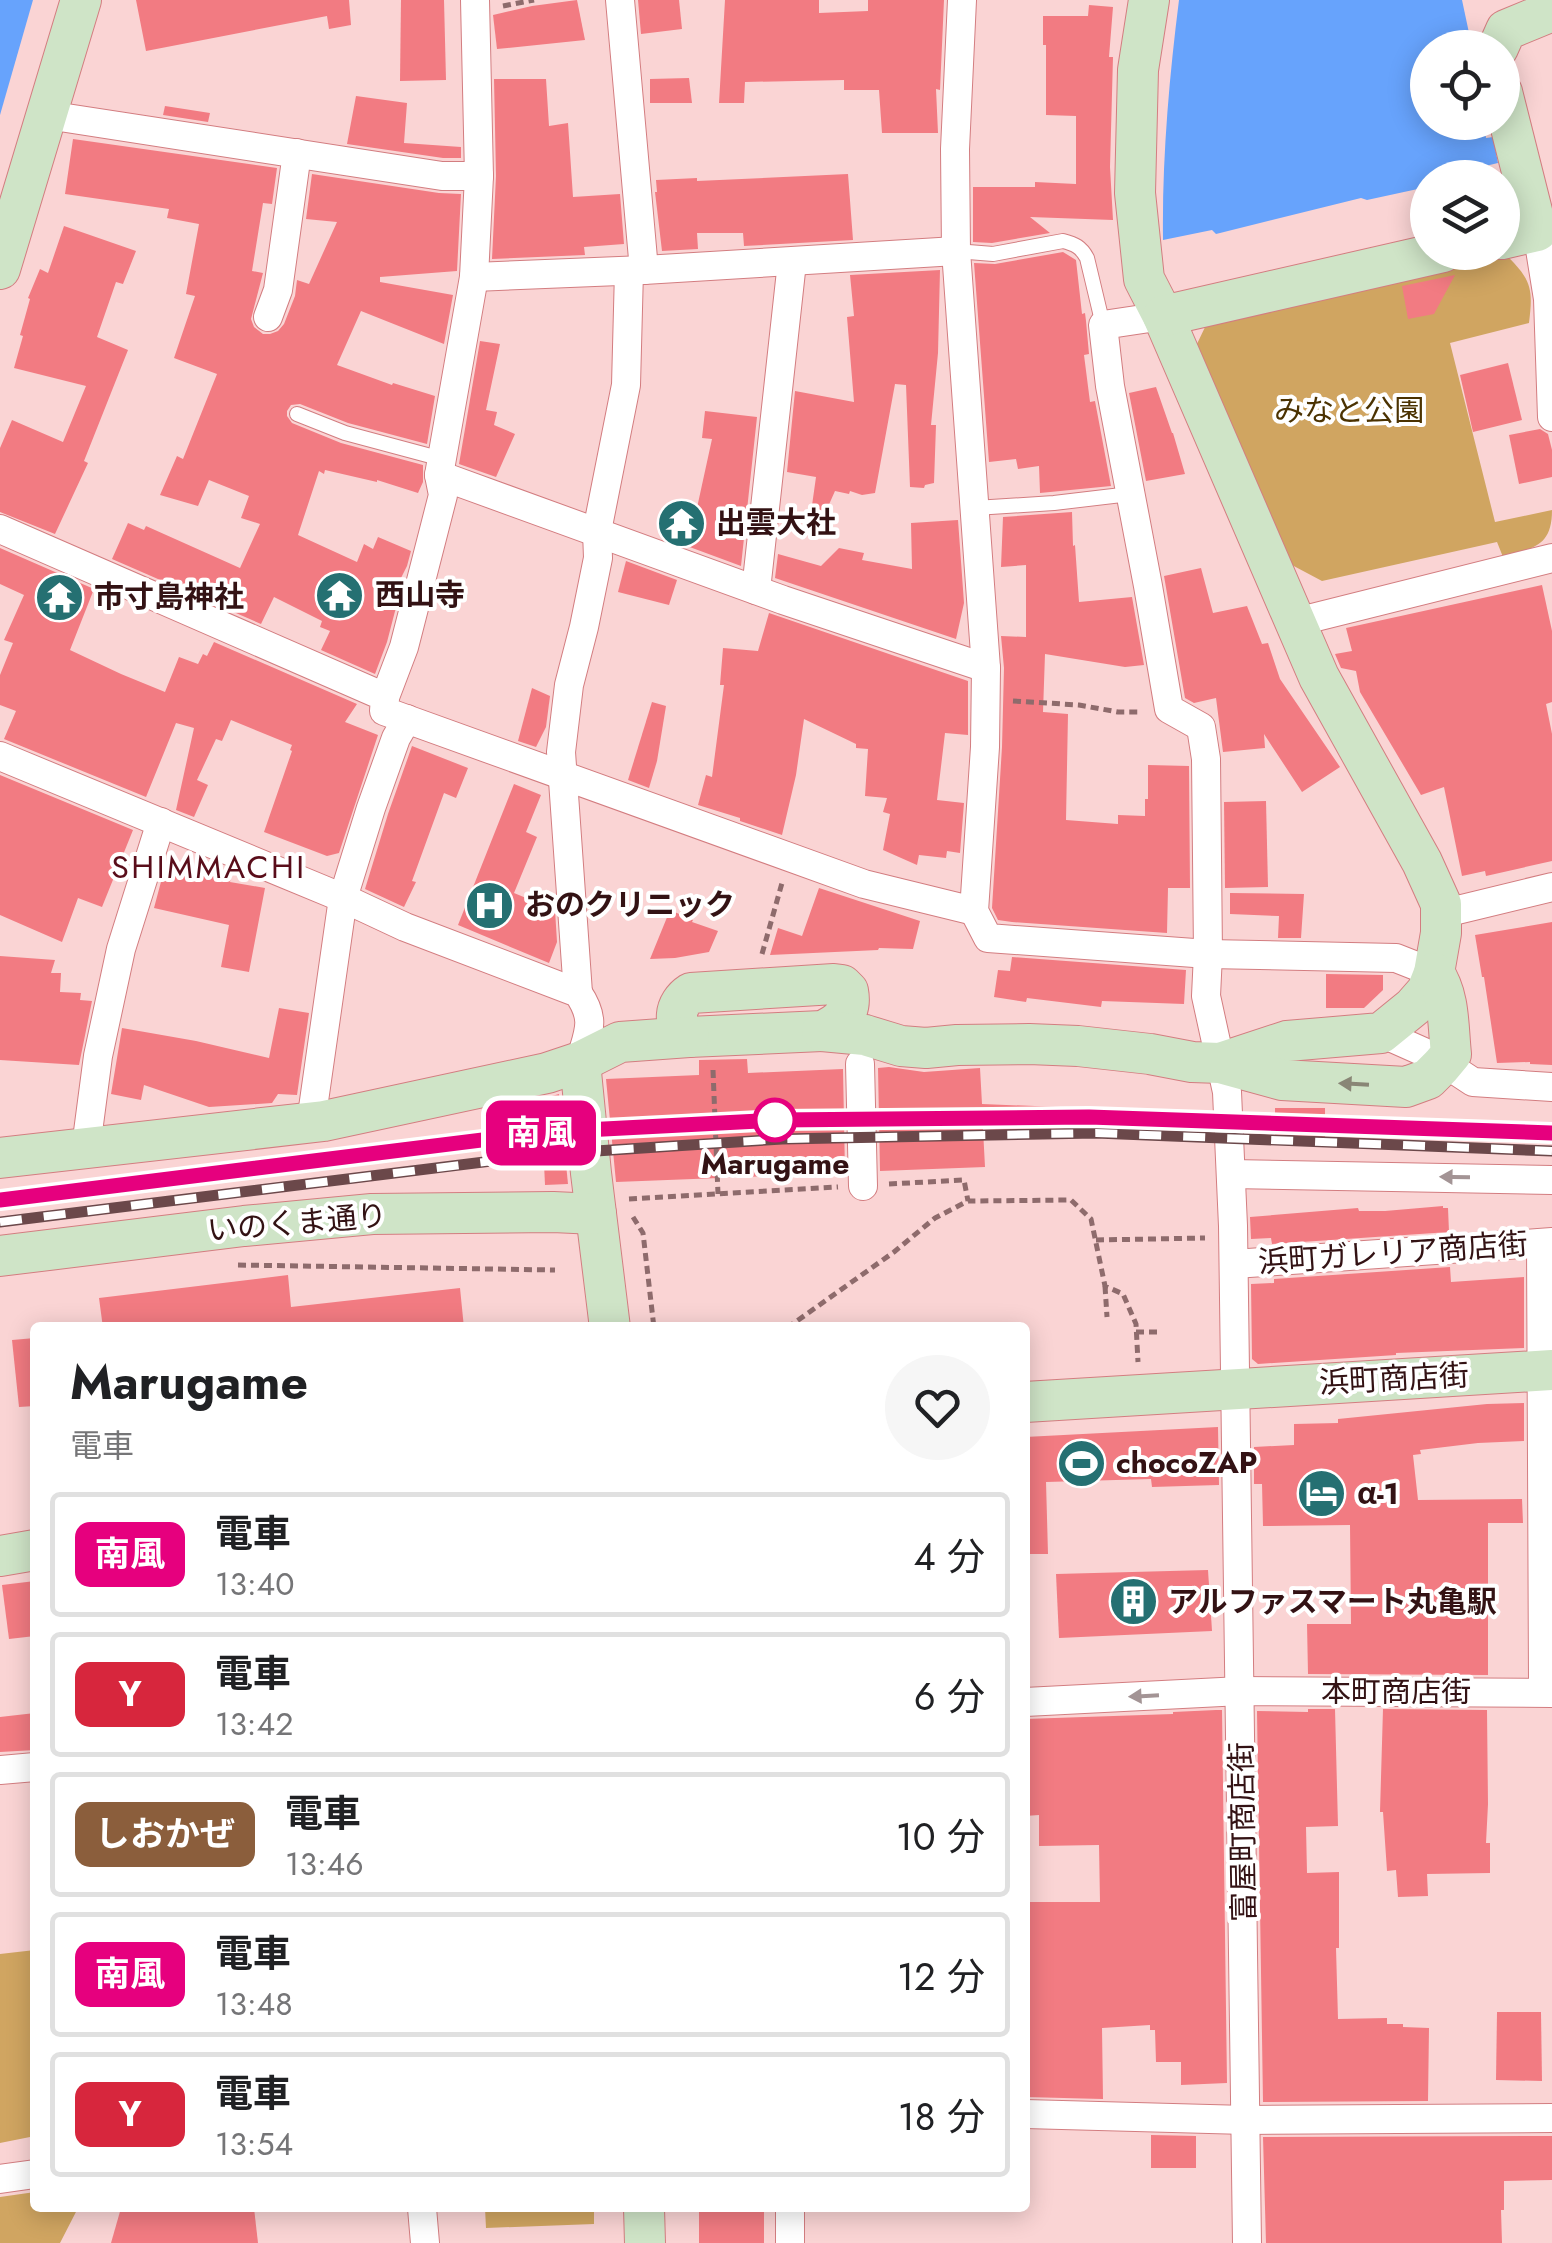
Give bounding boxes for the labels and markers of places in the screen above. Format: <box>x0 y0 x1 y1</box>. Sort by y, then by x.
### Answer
temple icon: 出雲大社 <box>655 497 707 549</box>
place label: 出雲大社 <box>716 501 836 544</box>
temple icon: 西山寺 <box>314 569 366 621</box>
temple icon: 市寸島神社 <box>33 571 85 623</box>
place label: 西山寺 <box>375 573 465 616</box>
place label: 市寸島神社 <box>94 575 244 618</box>
hospital icon: おのクリニック <box>464 879 516 931</box>
place label: おのクリニック <box>525 883 735 926</box>
marker: Marugame <box>754 1099 796 1141</box>
place label: Marugame <box>701 1142 849 1185</box>
sports icon: chocoZAP <box>1055 1437 1107 1489</box>
place label: chocoZAP <box>1116 1441 1257 1484</box>
hotel icon: α-1 <box>1296 1468 1348 1520</box>
place label: α-1 <box>1357 1472 1399 1515</box>
building icon: アルファスマート丸亀駅 <box>1107 1576 1159 1628</box>
place label: アルファスマート丸亀駅 <box>1168 1580 1497 1623</box>

